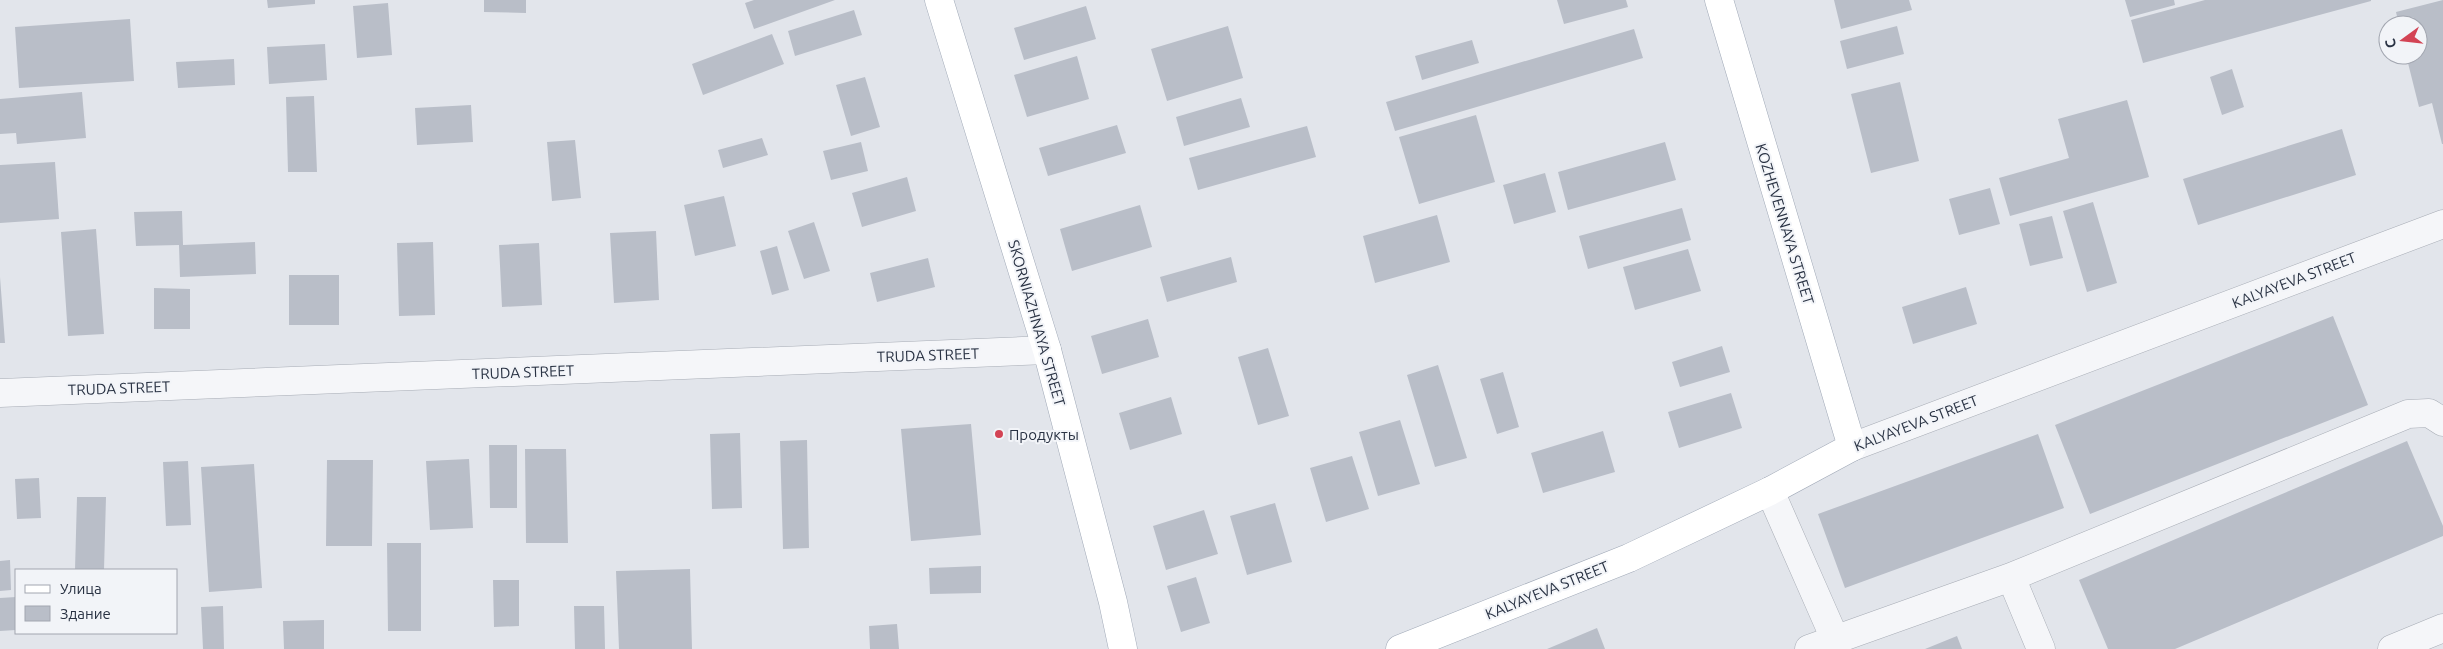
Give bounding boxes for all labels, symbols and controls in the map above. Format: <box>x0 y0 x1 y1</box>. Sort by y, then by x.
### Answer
north arrow <box>2378 15 2428 65</box>
text: С <box>2382 37 2399 50</box>
street label: KOZHEVENNAYA STREET <box>1752 142 1818 307</box>
street label: SKORNIAZHNAYA STREET <box>1005 238 1069 409</box>
street label: KALYAYEVA STREET <box>2230 248 2359 312</box>
street label: TRUDA STREET <box>877 345 980 365</box>
street label: TRUDA STREET <box>472 362 575 382</box>
street label: TRUDA STREET <box>68 378 171 398</box>
street label: KALYAYEVA STREET <box>1852 391 1981 455</box>
place label: Продукты <box>1009 426 1079 443</box>
marker: Продукты <box>993 428 1005 440</box>
street label: KALYAYEVA STREET <box>1483 557 1612 623</box>
legend <box>15 569 178 634</box>
text: Улица <box>60 580 102 597</box>
text: Здание <box>60 605 111 622</box>

